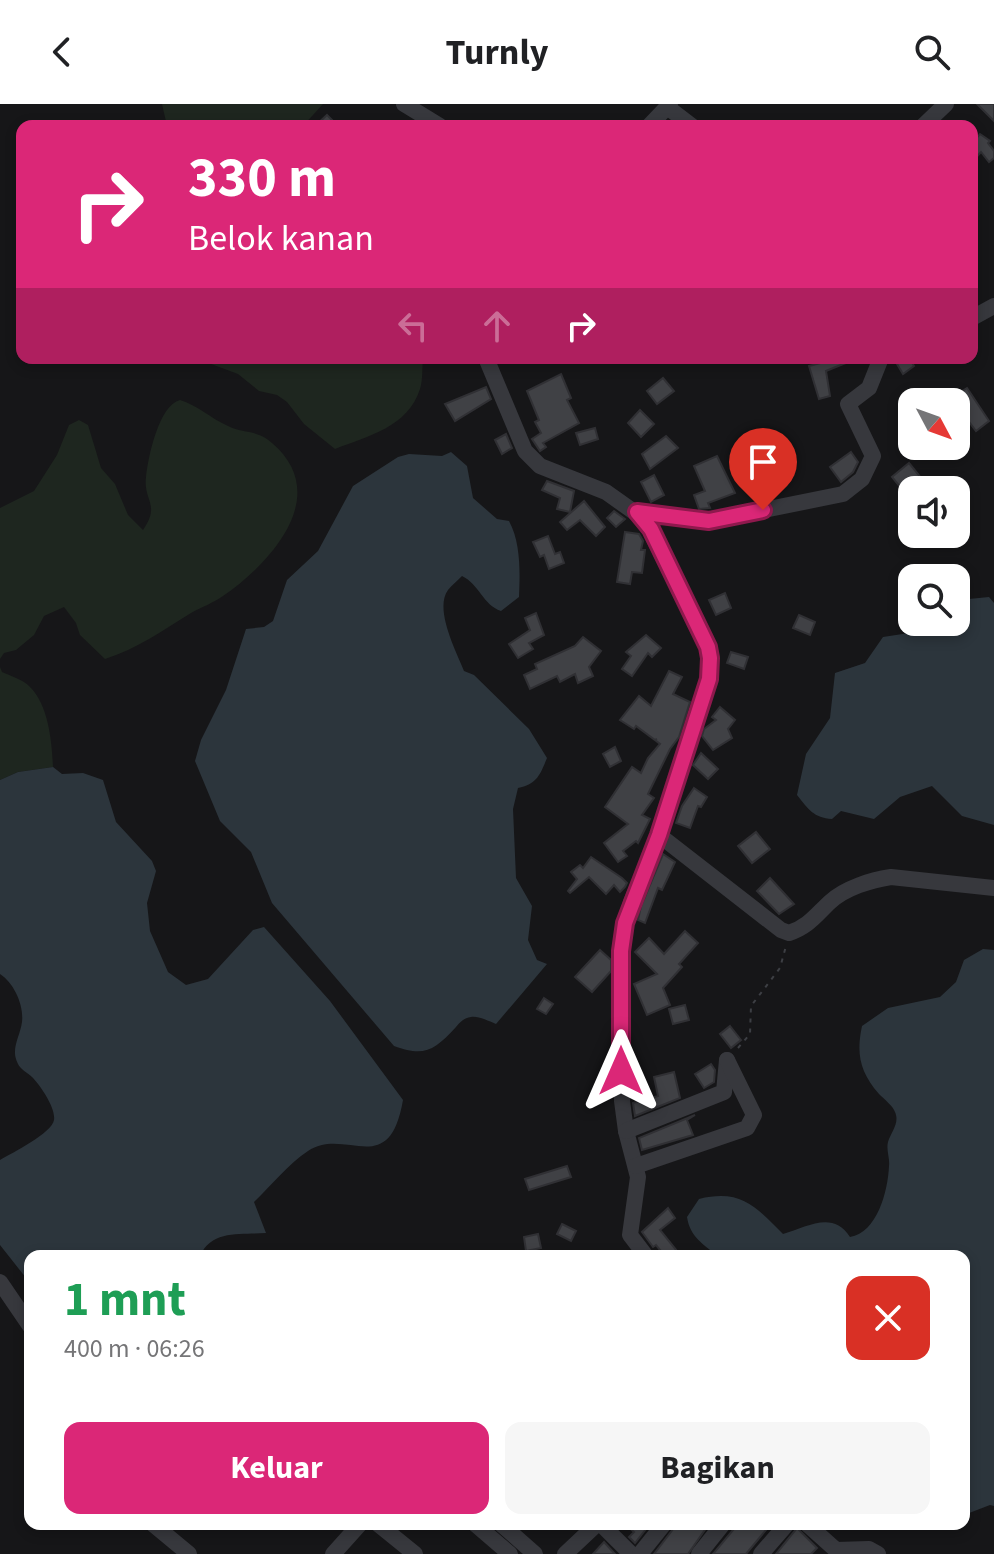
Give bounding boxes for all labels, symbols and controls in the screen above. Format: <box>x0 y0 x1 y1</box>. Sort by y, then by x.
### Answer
text: Turnly <box>446 27 548 78</box>
icon: back <box>40 30 84 74</box>
icon: search <box>910 30 954 74</box>
text: 330 m <box>188 139 336 218</box>
icon: right <box>56 152 160 256</box>
text: Belok kanan <box>188 213 374 264</box>
icon: left <box>391 304 435 348</box>
icon: ahead <box>475 304 519 348</box>
icon: right <box>559 304 603 348</box>
north arrow <box>898 388 970 460</box>
map controls <box>898 388 970 636</box>
pin <box>729 428 797 510</box>
icon: arrive <box>741 440 785 484</box>
button: sound <box>898 476 970 548</box>
button: search <box>898 564 970 636</box>
position arrow <box>579 1029 663 1113</box>
text: 1 mnt <box>64 1266 186 1334</box>
button: close <box>846 1276 930 1360</box>
text: 400 m · 06:26 <box>64 1330 205 1367</box>
button: Keluar <box>64 1422 489 1514</box>
button: Bagikan <box>505 1422 930 1514</box>

